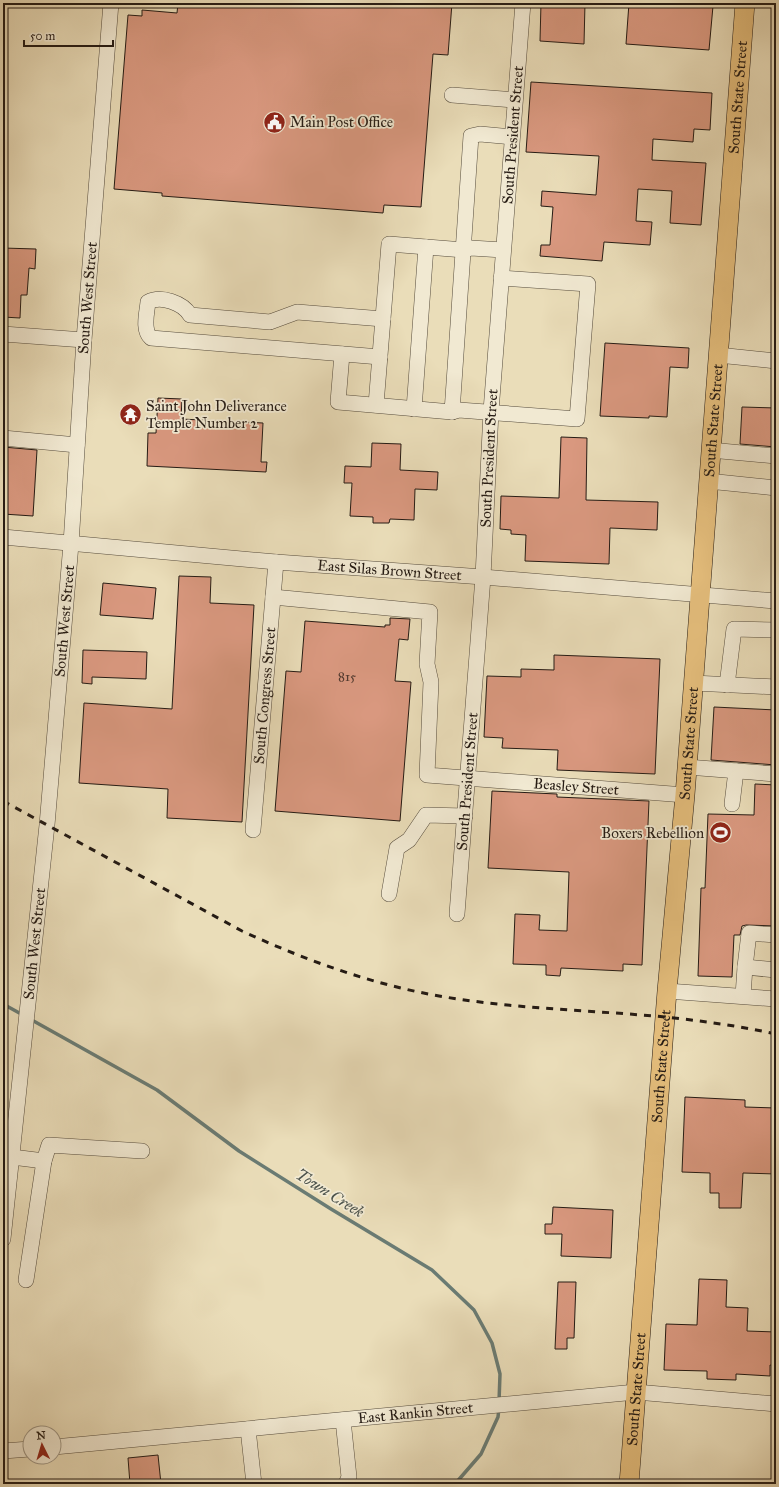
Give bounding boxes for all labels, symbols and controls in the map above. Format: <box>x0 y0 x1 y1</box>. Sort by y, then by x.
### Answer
scale bar <box>24 22 113 48</box>
text: 50 m <box>30 29 55 43</box>
street label: South State Street <box>725 39 751 155</box>
street label: South President Street <box>498 64 527 205</box>
public building icon: Main Post Office <box>261 109 287 135</box>
place label: Main Post Office <box>290 113 393 131</box>
street label: South West Street <box>74 240 101 355</box>
street label: South State Street <box>700 362 727 478</box>
street label: South President Street <box>476 387 502 528</box>
place label: Saint John Deliverance Temple Number 2 <box>146 397 287 432</box>
temple icon: Saint John Deliverance Temple Number 2 <box>118 402 144 428</box>
street label: East Silas Brown Street <box>317 556 463 584</box>
street label: South West Street <box>51 564 78 678</box>
street label: South Congress Street <box>250 626 279 765</box>
house number: 815 <box>338 669 356 685</box>
street label: South State Street <box>676 685 702 801</box>
street label: South President Street <box>453 711 482 851</box>
street label: Beasley Street <box>533 774 620 799</box>
sports icon: Boxers Rebellion <box>707 820 733 846</box>
place label: Boxers Rebellion <box>601 824 704 842</box>
street label: South West Street <box>19 886 49 1001</box>
street label: South State Street <box>648 1008 675 1124</box>
water label: Town Creek <box>292 1165 368 1221</box>
street label: South State Street <box>623 1331 650 1447</box>
street label: East Rankin Street <box>357 1398 475 1427</box>
north arrow <box>22 1425 62 1465</box>
text: N <box>36 1429 47 1442</box>

